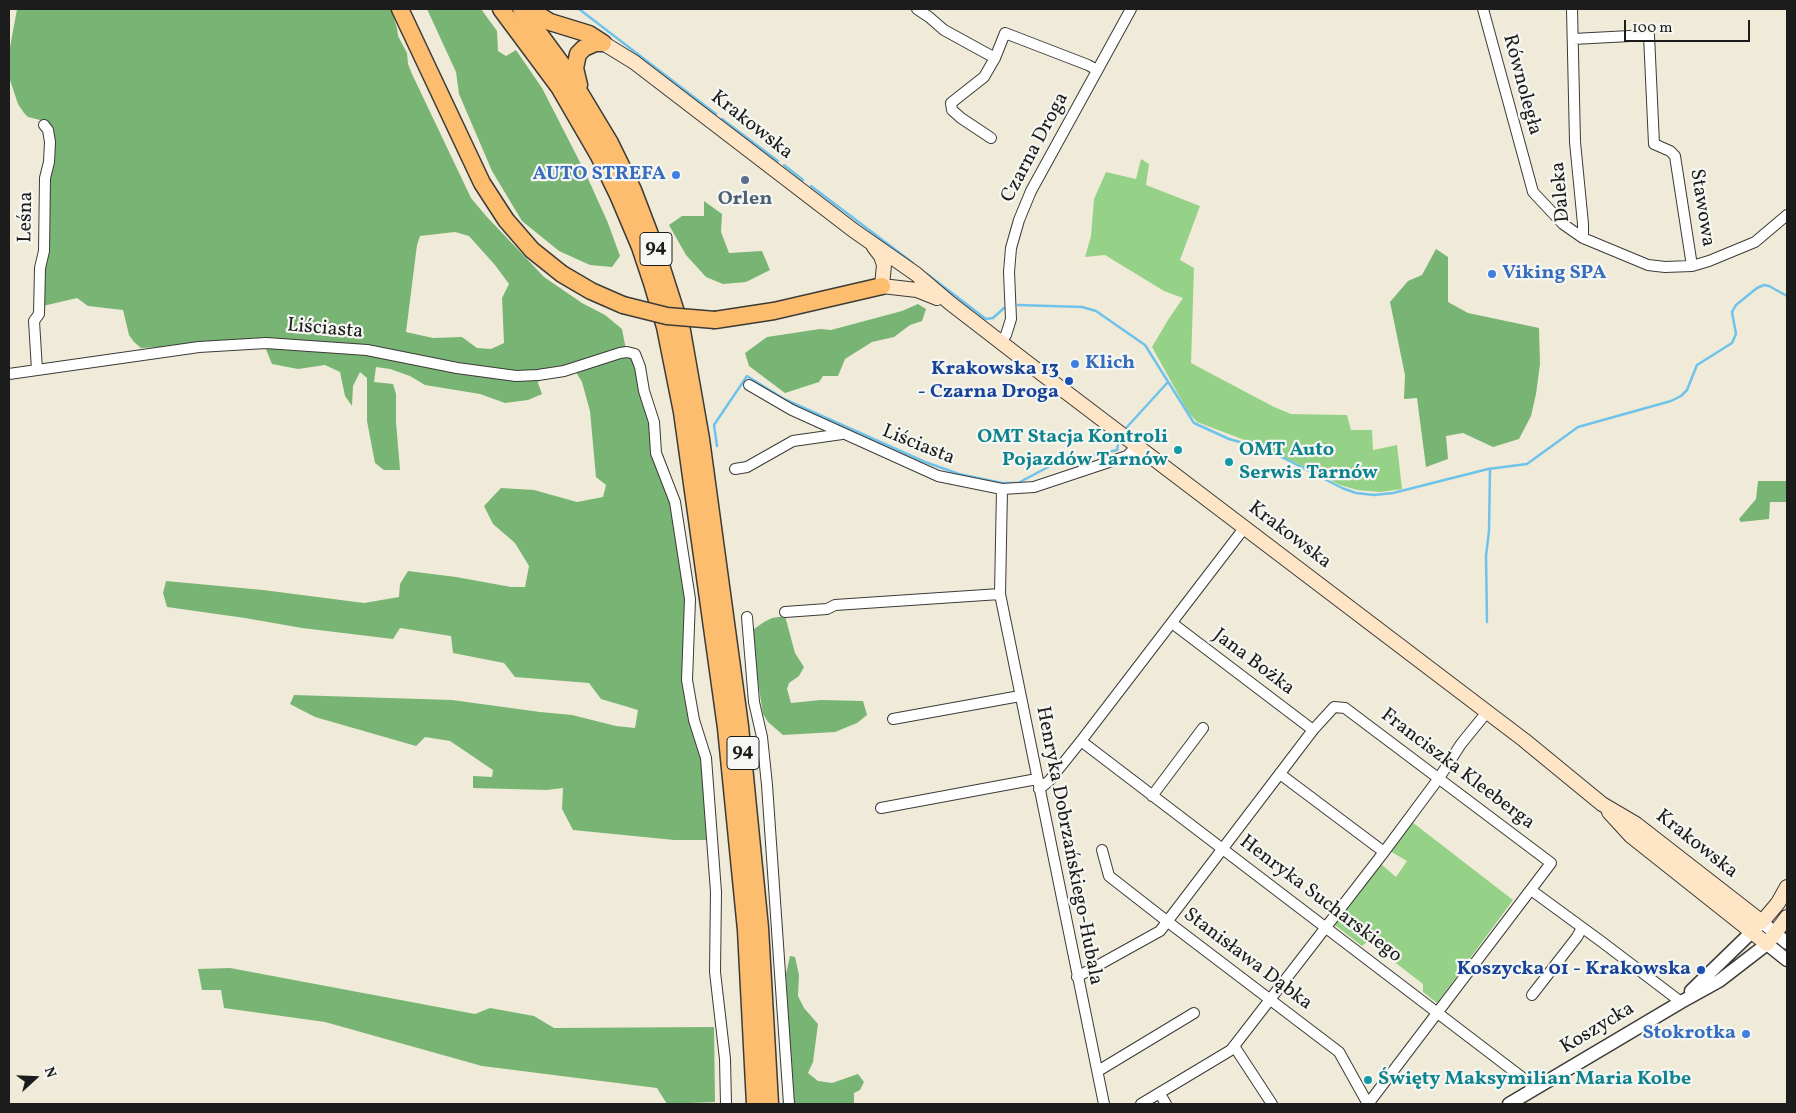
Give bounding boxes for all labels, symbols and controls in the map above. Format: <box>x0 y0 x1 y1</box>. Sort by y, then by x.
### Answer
scale bar <box>1626 10 1752 42</box>
text: 100 m <box>1632 18 1672 39</box>
street label: Równoległa <box>1496 32 1546 138</box>
street label: Krakowska <box>705 86 797 166</box>
street label: Czarna Droga <box>997 89 1075 207</box>
street label: Daleka <box>1547 161 1577 223</box>
place label: AUTO STREFA <box>533 163 666 187</box>
street label: Stawowa <box>1683 167 1719 249</box>
marker: AUTO STREFA <box>670 169 682 181</box>
marker: Orlen <box>739 174 751 186</box>
place label: Orlen <box>718 188 772 212</box>
street label: Leśna <box>15 191 39 243</box>
road number: 94 <box>640 232 672 266</box>
place label: Viking SPA <box>1502 262 1606 286</box>
marker: Viking SPA <box>1486 268 1498 280</box>
street label: Liściasta <box>286 315 364 345</box>
place label: Klich <box>1085 352 1135 376</box>
place label: Krakowska 13 - Czarna Droga <box>918 358 1059 405</box>
marker: Klich <box>1069 358 1081 370</box>
marker: Krakowska 13 - Czarna Droga <box>1063 375 1075 387</box>
street label: Liściasta <box>878 421 958 471</box>
place label: OMT Stacja Kontroli Pojazdów Tarnów <box>977 426 1168 473</box>
place label: OMT Auto Serwis Tarnów <box>1239 439 1378 486</box>
marker: OMT Stacja Kontroli Pojazdów Tarnów <box>1172 444 1184 456</box>
marker: OMT Auto Serwis Tarnów <box>1223 456 1235 468</box>
street label: Krakowska <box>1243 497 1335 575</box>
street label: Jana Bożka <box>1207 624 1299 702</box>
street label: Franciszka Kleeberga <box>1375 704 1539 836</box>
street label: Henryka Dobrzańskiego-Hubala <box>1029 705 1107 987</box>
road number: 94 <box>727 736 759 770</box>
street label: Krakowska <box>1650 805 1742 885</box>
street label: Henryka Sucharskiego <box>1234 831 1406 969</box>
street label: Stanisława Dąbka <box>1178 904 1316 1016</box>
place label: Koszycka 01 - Krakowska <box>1457 958 1691 982</box>
marker: Koszycka 01 - Krakowska <box>1695 964 1707 976</box>
street label: Koszycka <box>1557 998 1639 1060</box>
place label: Stokrotka <box>1642 1022 1736 1046</box>
marker: Stokrotka <box>1740 1028 1752 1040</box>
north arrow <box>10 1053 60 1103</box>
text: N <box>39 1065 60 1081</box>
place label: Święty Maksymilian Maria Kolbe <box>1378 1068 1691 1092</box>
marker: Święty Maksymilian Maria Kolbe <box>1362 1074 1374 1086</box>

